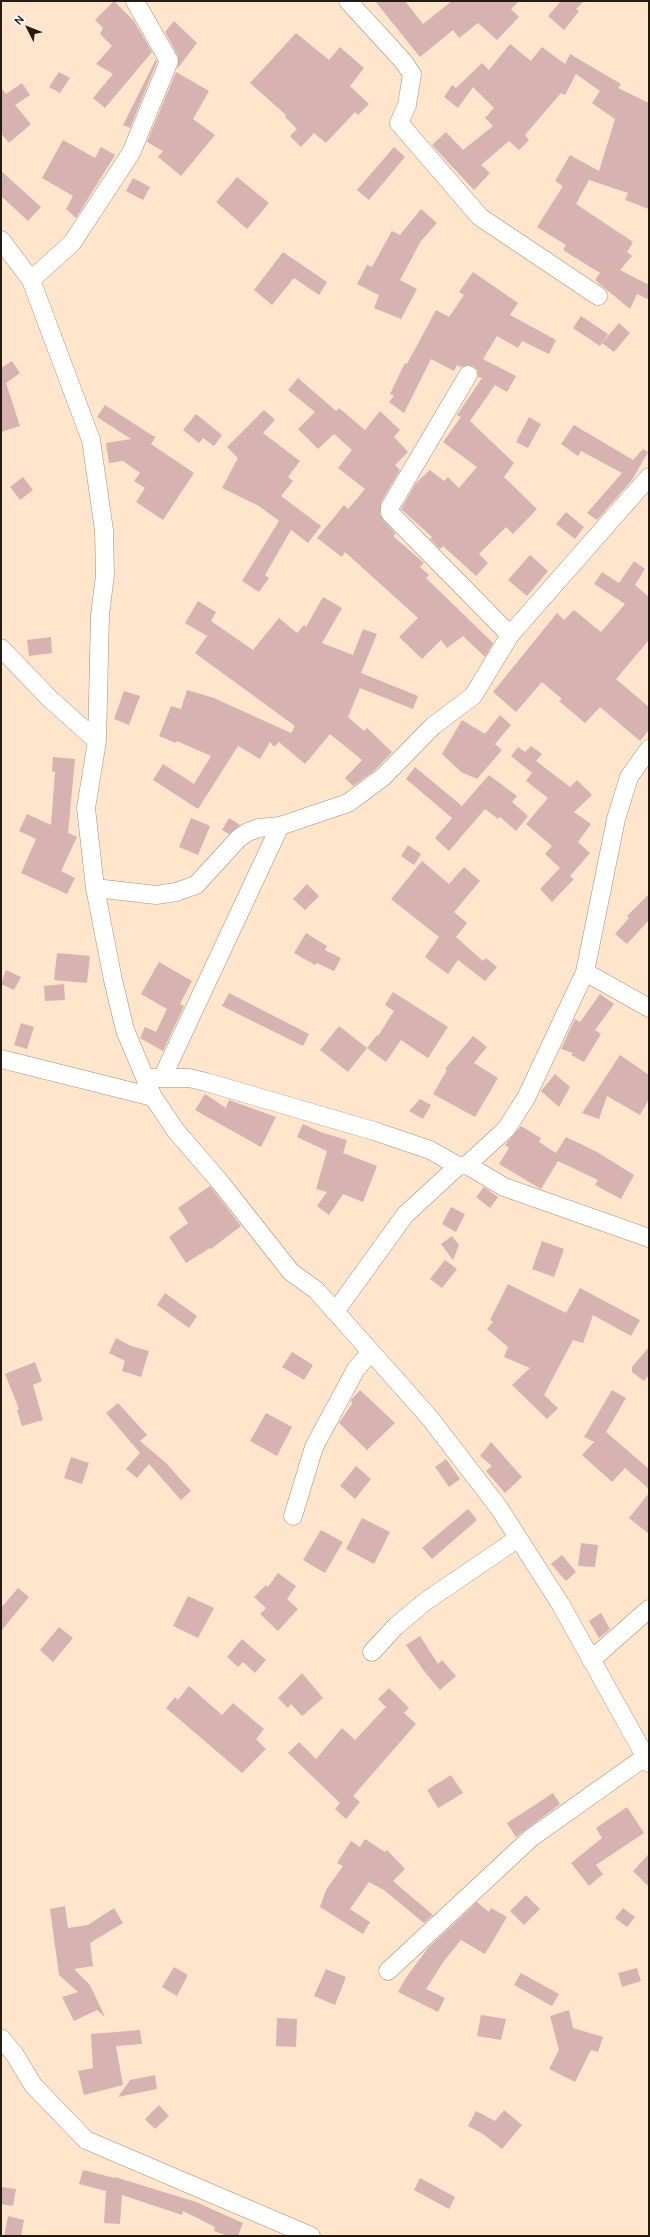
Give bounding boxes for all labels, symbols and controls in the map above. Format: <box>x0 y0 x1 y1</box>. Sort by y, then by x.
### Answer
north arrow <box>8 8 48 48</box>
text: N <box>12 13 26 27</box>

